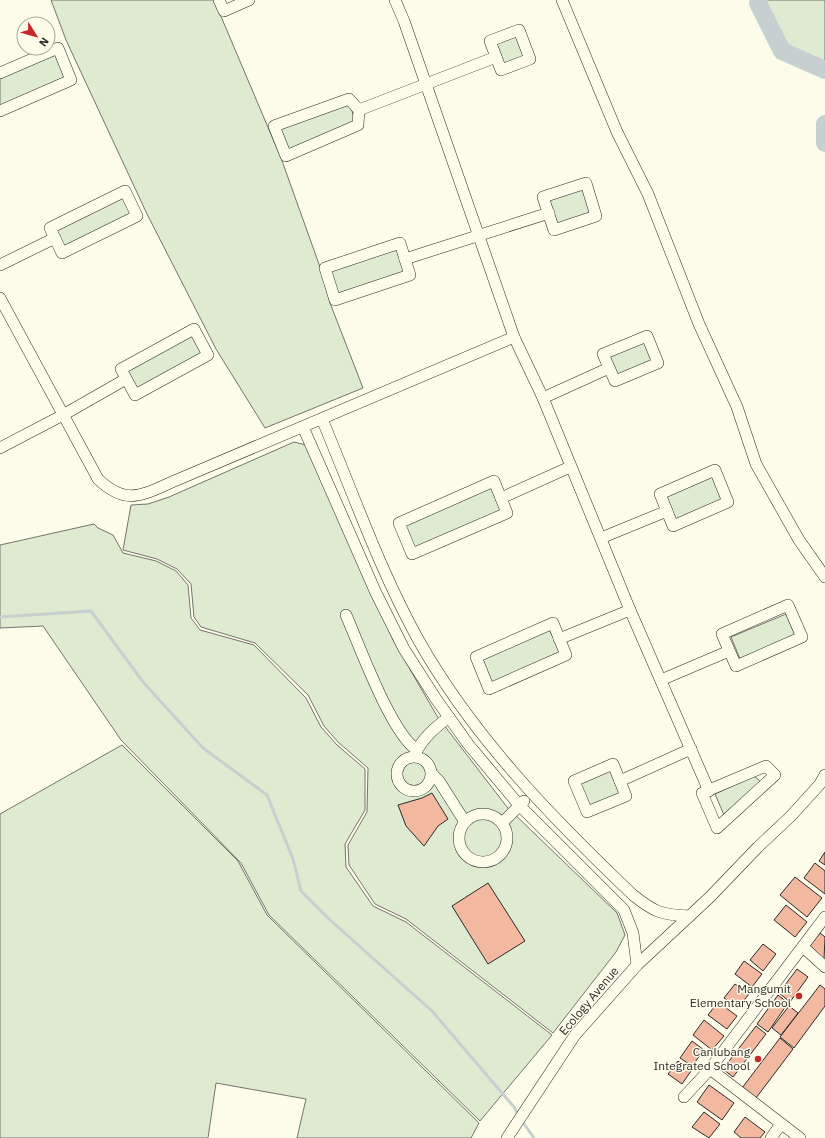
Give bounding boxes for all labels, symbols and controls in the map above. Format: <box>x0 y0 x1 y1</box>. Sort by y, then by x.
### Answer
north arrow <box>16 16 56 56</box>
text: N <box>36 35 52 49</box>
street label: Ecology Avenue <box>556 963 622 1038</box>
place label: Mangumit Elementary School <box>690 981 791 1010</box>
marker: Mangumit Elementary School <box>794 991 804 1001</box>
place label: Canlubang Integrated School <box>653 1044 751 1073</box>
marker: Canlubang Integrated School <box>753 1054 763 1064</box>

